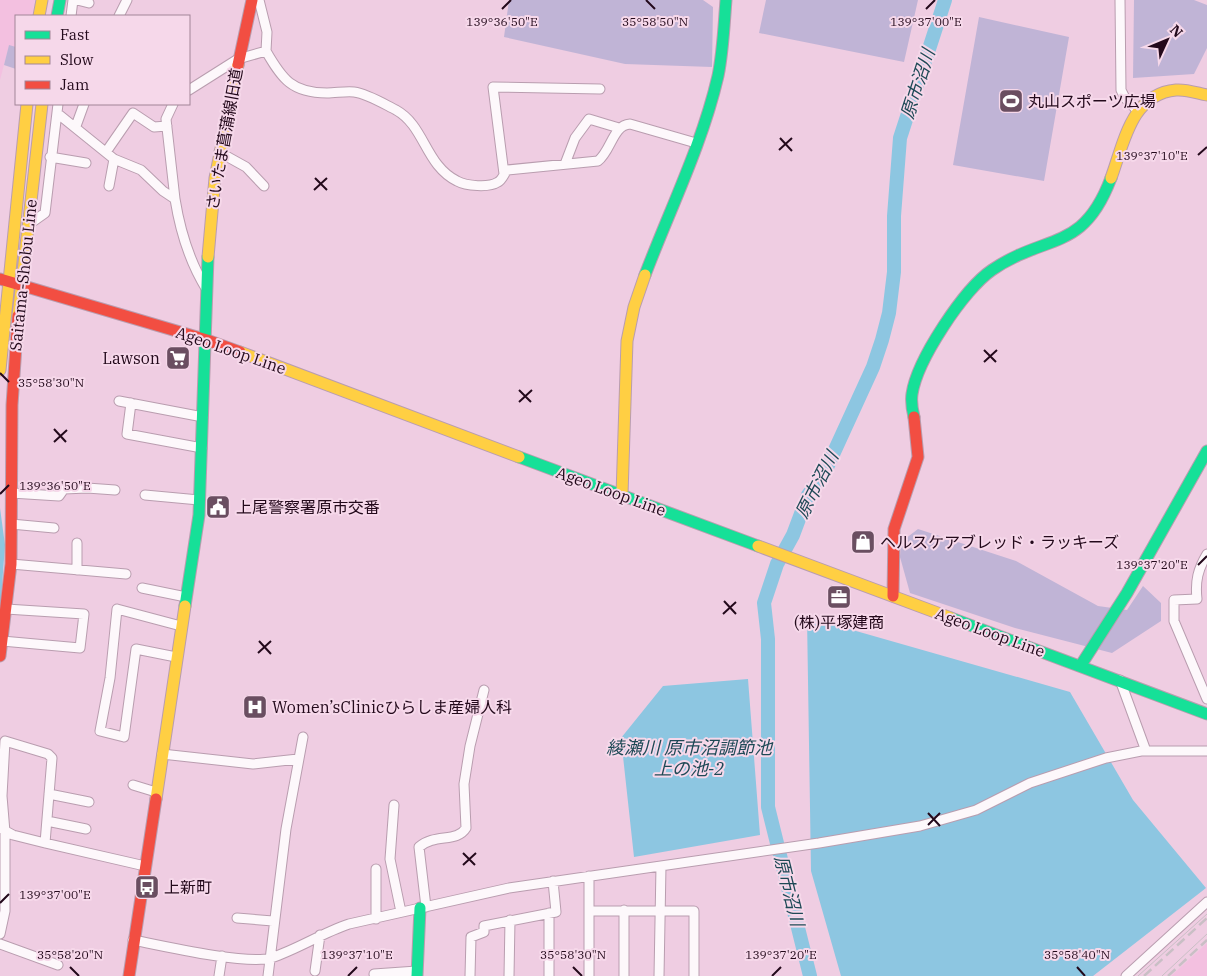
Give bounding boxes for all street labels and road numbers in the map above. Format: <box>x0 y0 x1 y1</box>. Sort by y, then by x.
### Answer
street label: さいたま菖蒲線旧道 <box>202 67 246 211</box>
street label: Saitama-Shobu Line <box>5 198 41 352</box>
street label: Ageo Loop Line <box>173 322 289 378</box>
street label: Ageo Loop Line <box>553 462 669 520</box>
street label: Ageo Loop Line <box>932 603 1048 661</box>

